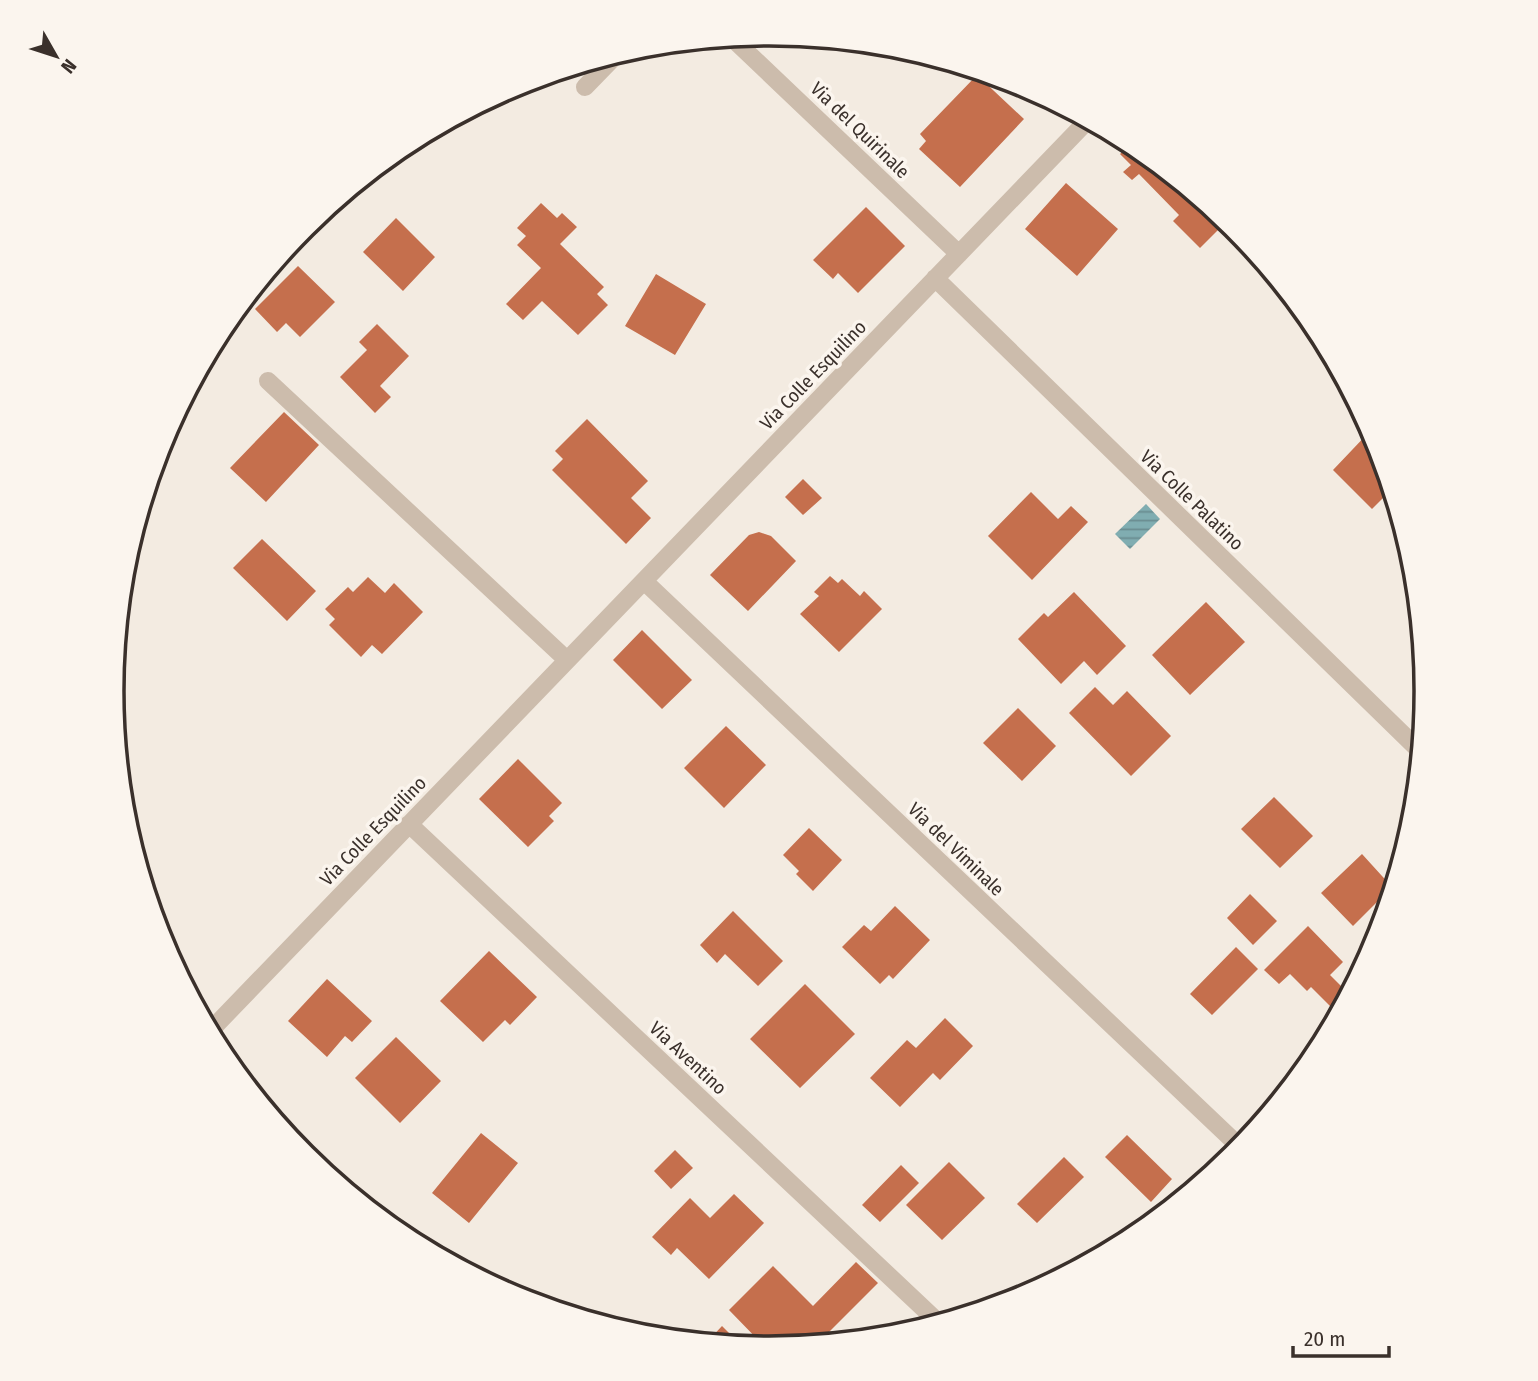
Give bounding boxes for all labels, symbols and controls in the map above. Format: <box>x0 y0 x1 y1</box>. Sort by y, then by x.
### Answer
north arrow <box>21 21 91 91</box>
text: N <box>56 55 81 78</box>
street label: Via del Quirinale <box>806 77 914 183</box>
street label: Via Colle Esquilino <box>755 316 871 434</box>
street label: Via Colle Palatino <box>1136 445 1248 555</box>
street label: Via Colle Esquilino <box>315 772 431 890</box>
street label: Via del Viminale <box>903 797 1009 901</box>
street label: Via Aventino <box>645 1017 731 1099</box>
scale bar <box>1293 1314 1389 1358</box>
text: 20 m <box>1304 1326 1345 1352</box>

